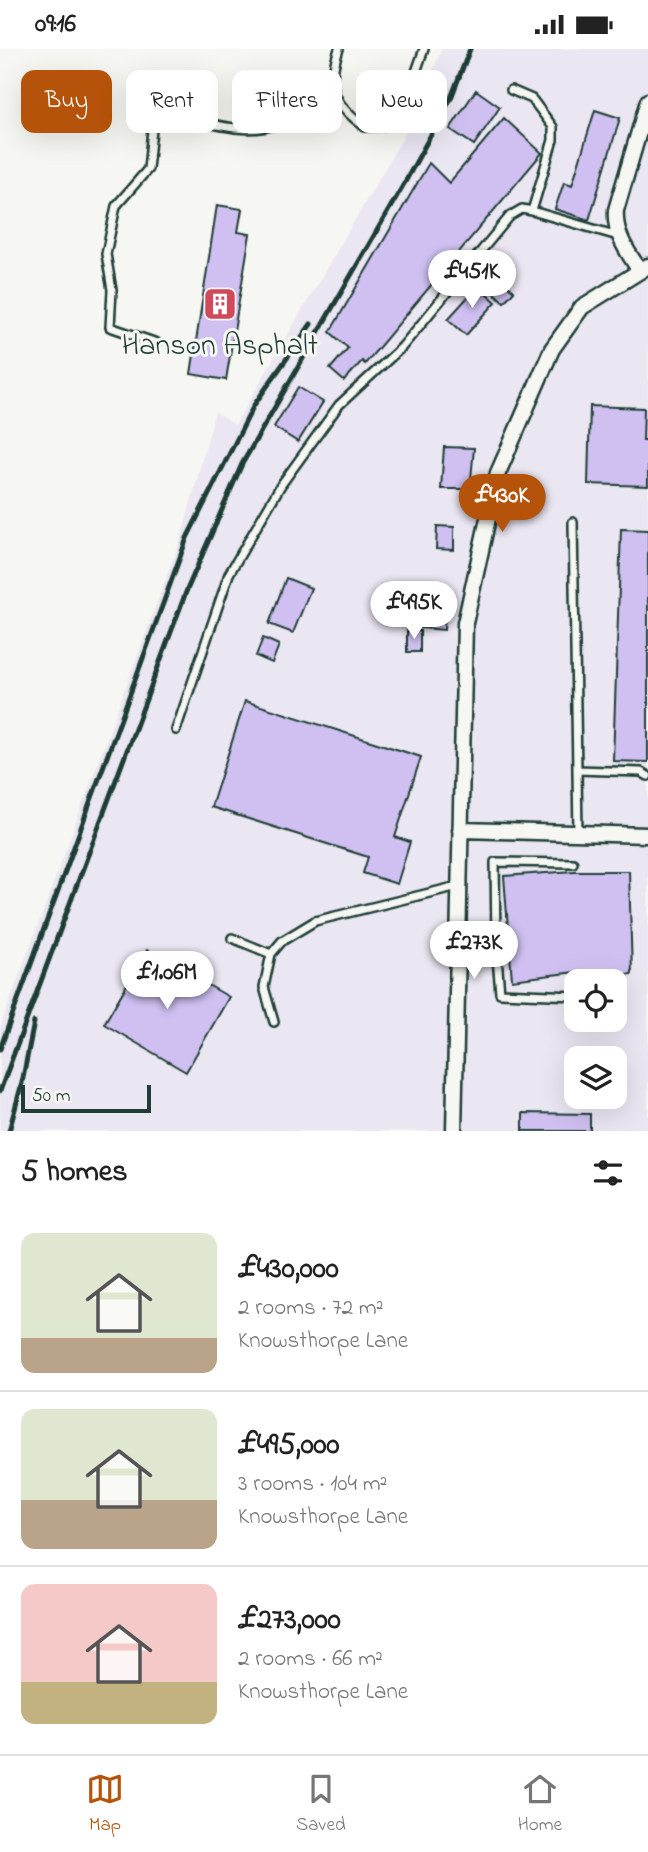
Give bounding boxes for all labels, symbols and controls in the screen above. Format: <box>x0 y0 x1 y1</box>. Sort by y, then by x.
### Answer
text: 09:16 <box>35 6 76 44</box>
chip: Buy <box>21 70 112 133</box>
chip: Rent <box>126 70 218 133</box>
chip: Filters <box>232 70 342 133</box>
chip: New <box>356 70 447 133</box>
pin: £451K <box>423 251 521 310</box>
text: £451K <box>444 256 500 289</box>
building icon: Hanson Asphalt <box>201 285 239 323</box>
place label: Hanson Asphalt <box>122 325 318 369</box>
pin: £430K <box>453 475 551 534</box>
text: £430K <box>475 480 529 513</box>
pin: £495K <box>365 581 463 641</box>
text: £495K <box>386 587 442 620</box>
pin: £273K <box>425 921 523 981</box>
text: £273K <box>446 927 502 960</box>
pin: £1.06M <box>110 951 224 1011</box>
text: £1.06M <box>137 957 197 990</box>
map controls <box>564 969 627 1109</box>
button: locate <box>564 969 627 1032</box>
button: layers <box>564 1046 627 1109</box>
scale bar <box>21 1082 150 1114</box>
text: 50 m <box>32 1083 71 1110</box>
text: 5 homes <box>21 1151 128 1195</box>
icon: filters <box>589 1154 627 1192</box>
text: £430,000 <box>238 1248 339 1292</box>
icon: home <box>77 1261 161 1345</box>
text: 2 rooms · 72 m² <box>238 1292 384 1325</box>
text: Knowsthorpe Lane <box>238 1325 408 1358</box>
text: £495,000 <box>238 1424 340 1468</box>
icon: home <box>77 1437 161 1521</box>
text: 3 rooms · 104 m² <box>238 1468 387 1501</box>
text: Knowsthorpe Lane <box>238 1501 408 1534</box>
text: £273,000 <box>238 1599 341 1643</box>
icon: home <box>77 1612 161 1696</box>
text: 2 rooms · 66 m² <box>238 1643 383 1676</box>
text: Knowsthorpe Lane <box>238 1676 408 1709</box>
tab: Map <box>86 1770 124 1839</box>
tab: Saved <box>296 1770 346 1839</box>
tab: Home <box>518 1770 562 1839</box>

